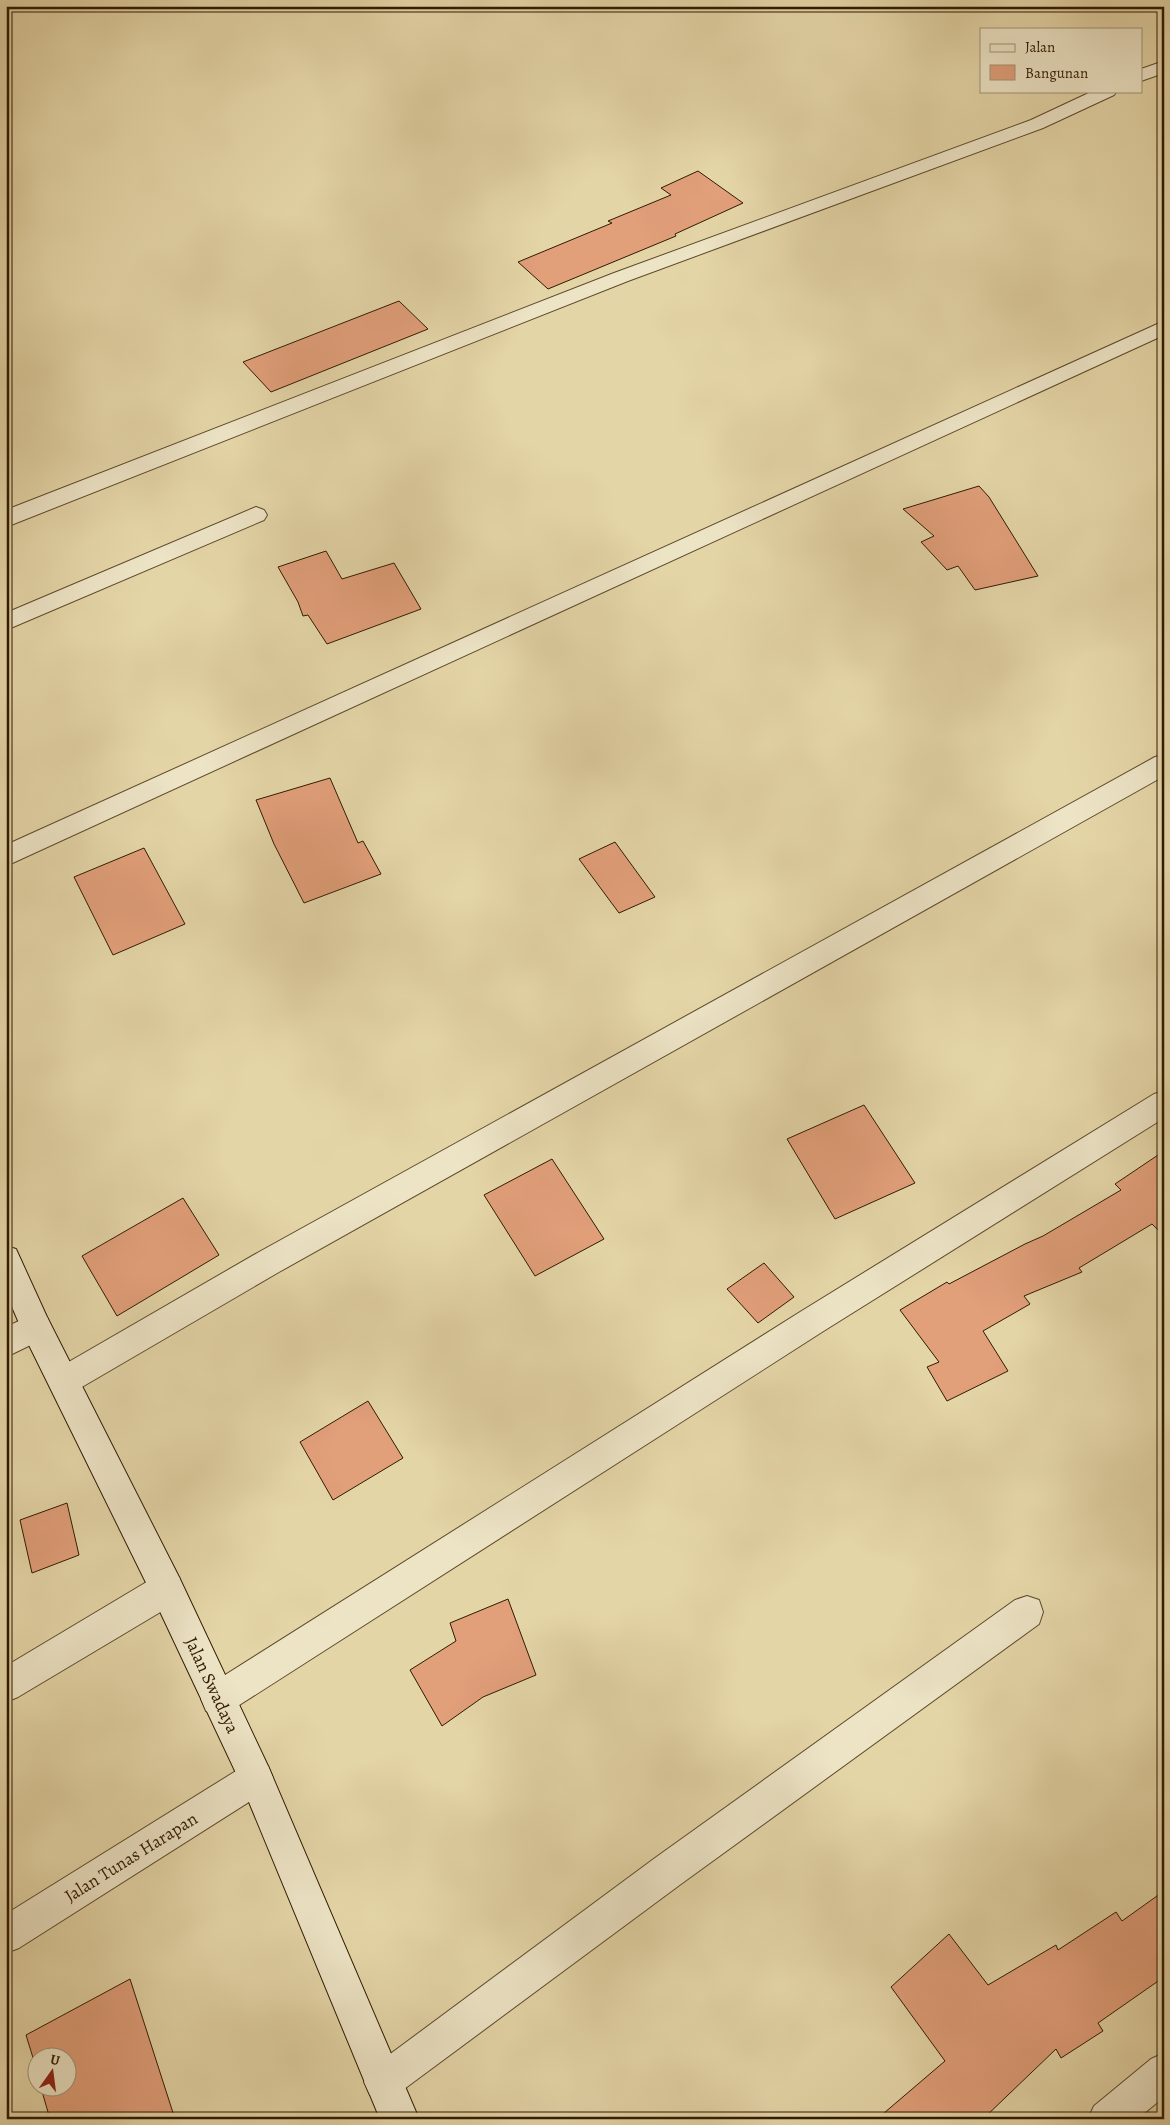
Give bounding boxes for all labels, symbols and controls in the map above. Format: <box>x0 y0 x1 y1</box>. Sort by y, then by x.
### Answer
legend <box>980 28 1142 92</box>
text: Jalan <box>1025 37 1055 57</box>
text: Bangunan <box>1025 63 1088 83</box>
street label: Jalan Swadaya <box>179 1633 245 1738</box>
street label: Jalan Tunas Harapan <box>60 1806 202 1908</box>
north arrow <box>28 2048 78 2098</box>
text: U <box>48 2050 62 2070</box>

